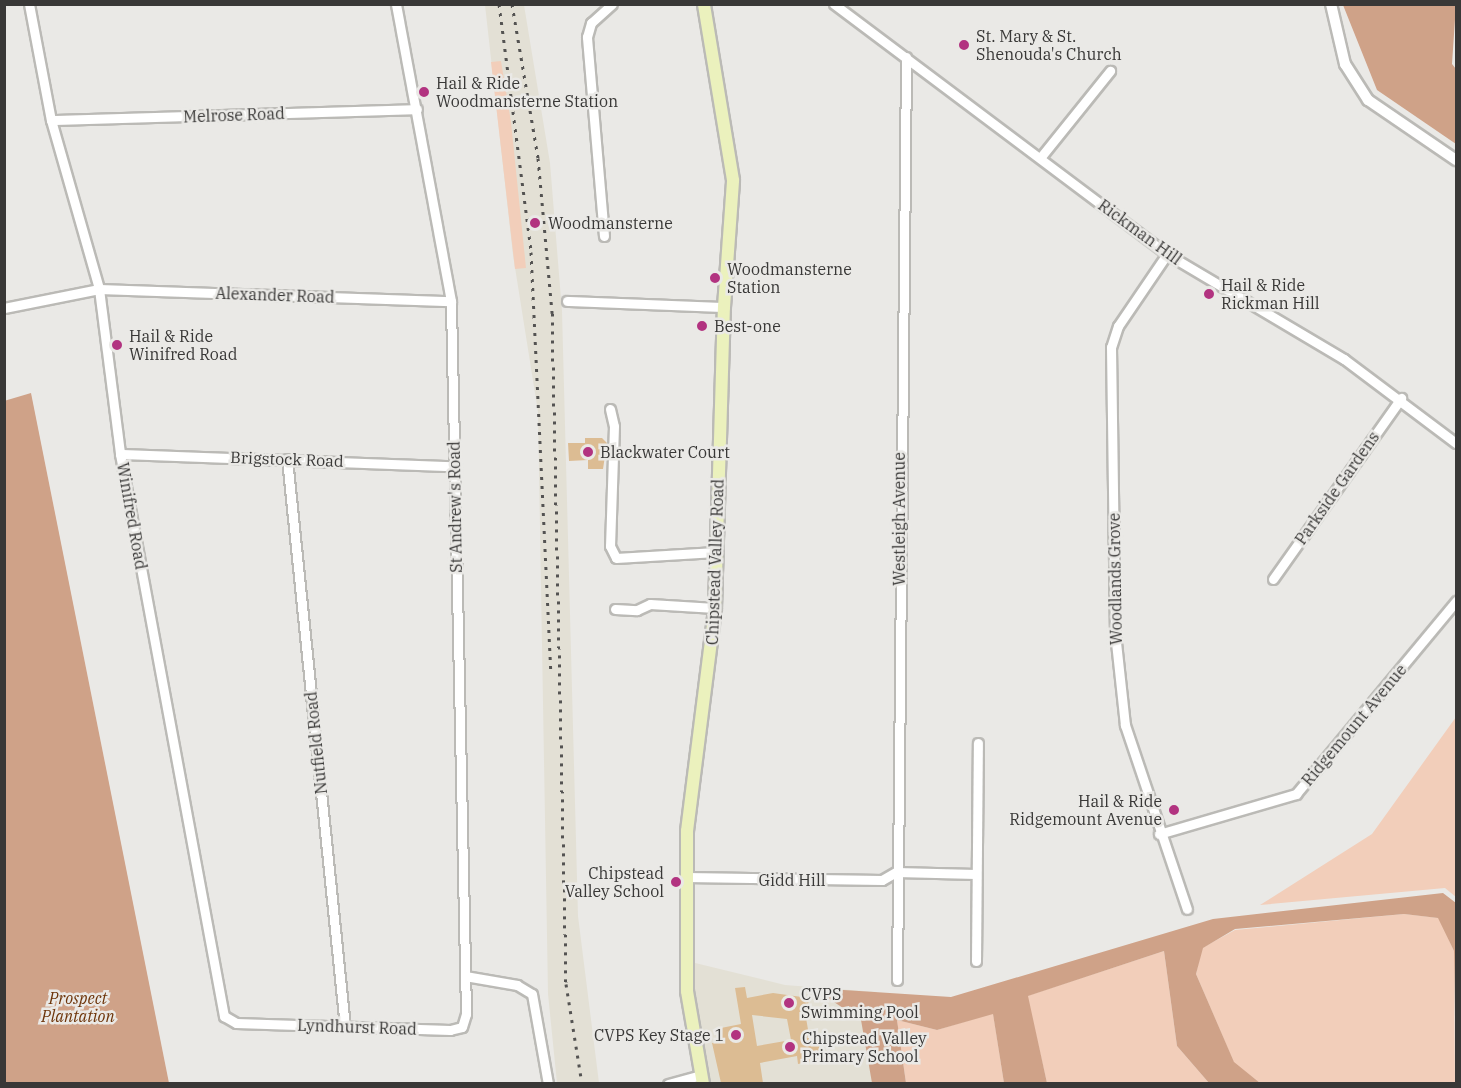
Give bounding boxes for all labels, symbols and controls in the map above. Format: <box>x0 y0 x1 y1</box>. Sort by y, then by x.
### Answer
place label: St. Mary & St. Shenouda's Church <box>976 26 1122 64</box>
marker: St. Mary & St. Shenouda's Church <box>957 38 971 52</box>
place label: Hail & Ride Woodmansterne Station <box>436 73 618 111</box>
marker: Hail & Ride Woodmansterne Station <box>417 85 431 99</box>
street label: Melrose Road <box>183 104 285 126</box>
street label: Rickman Hill <box>1094 195 1186 269</box>
place label: Woodmansterne <box>548 213 673 233</box>
marker: Woodmansterne <box>526 214 544 232</box>
place label: Woodmansterne Station <box>727 259 852 297</box>
marker: Woodmansterne Station <box>708 271 722 285</box>
place label: Hail & Ride Rickman Hill <box>1221 275 1320 313</box>
street label: Alexander Road <box>215 283 335 307</box>
marker: Hail & Ride Rickman Hill <box>1202 287 1216 301</box>
place label: Best-one <box>714 316 781 336</box>
marker: Best-one <box>695 319 709 333</box>
place label: Hail & Ride Winifred Road <box>129 326 237 364</box>
marker: Hail & Ride Winifred Road <box>110 338 124 352</box>
street label: Parkside Gardens <box>1291 428 1383 548</box>
street label: St Andrew's Road <box>444 441 466 573</box>
place label: Blackwater Court <box>600 442 730 462</box>
marker: Blackwater Court <box>581 445 595 459</box>
street label: Brigstock Road <box>230 447 344 471</box>
street label: Westleigh Avenue <box>889 452 909 586</box>
street label: Winifred Road <box>113 461 151 571</box>
street label: Chipstead Valley Road <box>703 479 727 645</box>
street label: Woodlands Grove <box>1104 513 1126 645</box>
street label: Ridgemount Avenue <box>1298 660 1410 790</box>
street label: Nutfield Road <box>301 691 331 795</box>
place label: Hail & Ride Ridgemount Avenue <box>1009 791 1162 829</box>
marker: Hail & Ride Ridgemount Avenue <box>1167 803 1181 817</box>
place label: Chipstead Valley School <box>565 863 664 901</box>
street label: Gidd Hill <box>759 870 825 890</box>
marker: Chipstead Valley School <box>669 875 683 889</box>
place label: CVPS Swimming Pool <box>801 984 919 1022</box>
park label: Prospect Plantation <box>41 988 115 1026</box>
marker: CVPS Swimming Pool <box>782 996 796 1010</box>
street label: Lyndhurst Road <box>297 1015 417 1039</box>
place label: CVPS Key Stage 1 <box>594 1025 724 1045</box>
marker: CVPS Key Stage 1 <box>729 1028 743 1042</box>
place label: Chipstead Valley Primary School <box>802 1028 926 1066</box>
marker: Chipstead Valley Primary School <box>783 1040 797 1054</box>

